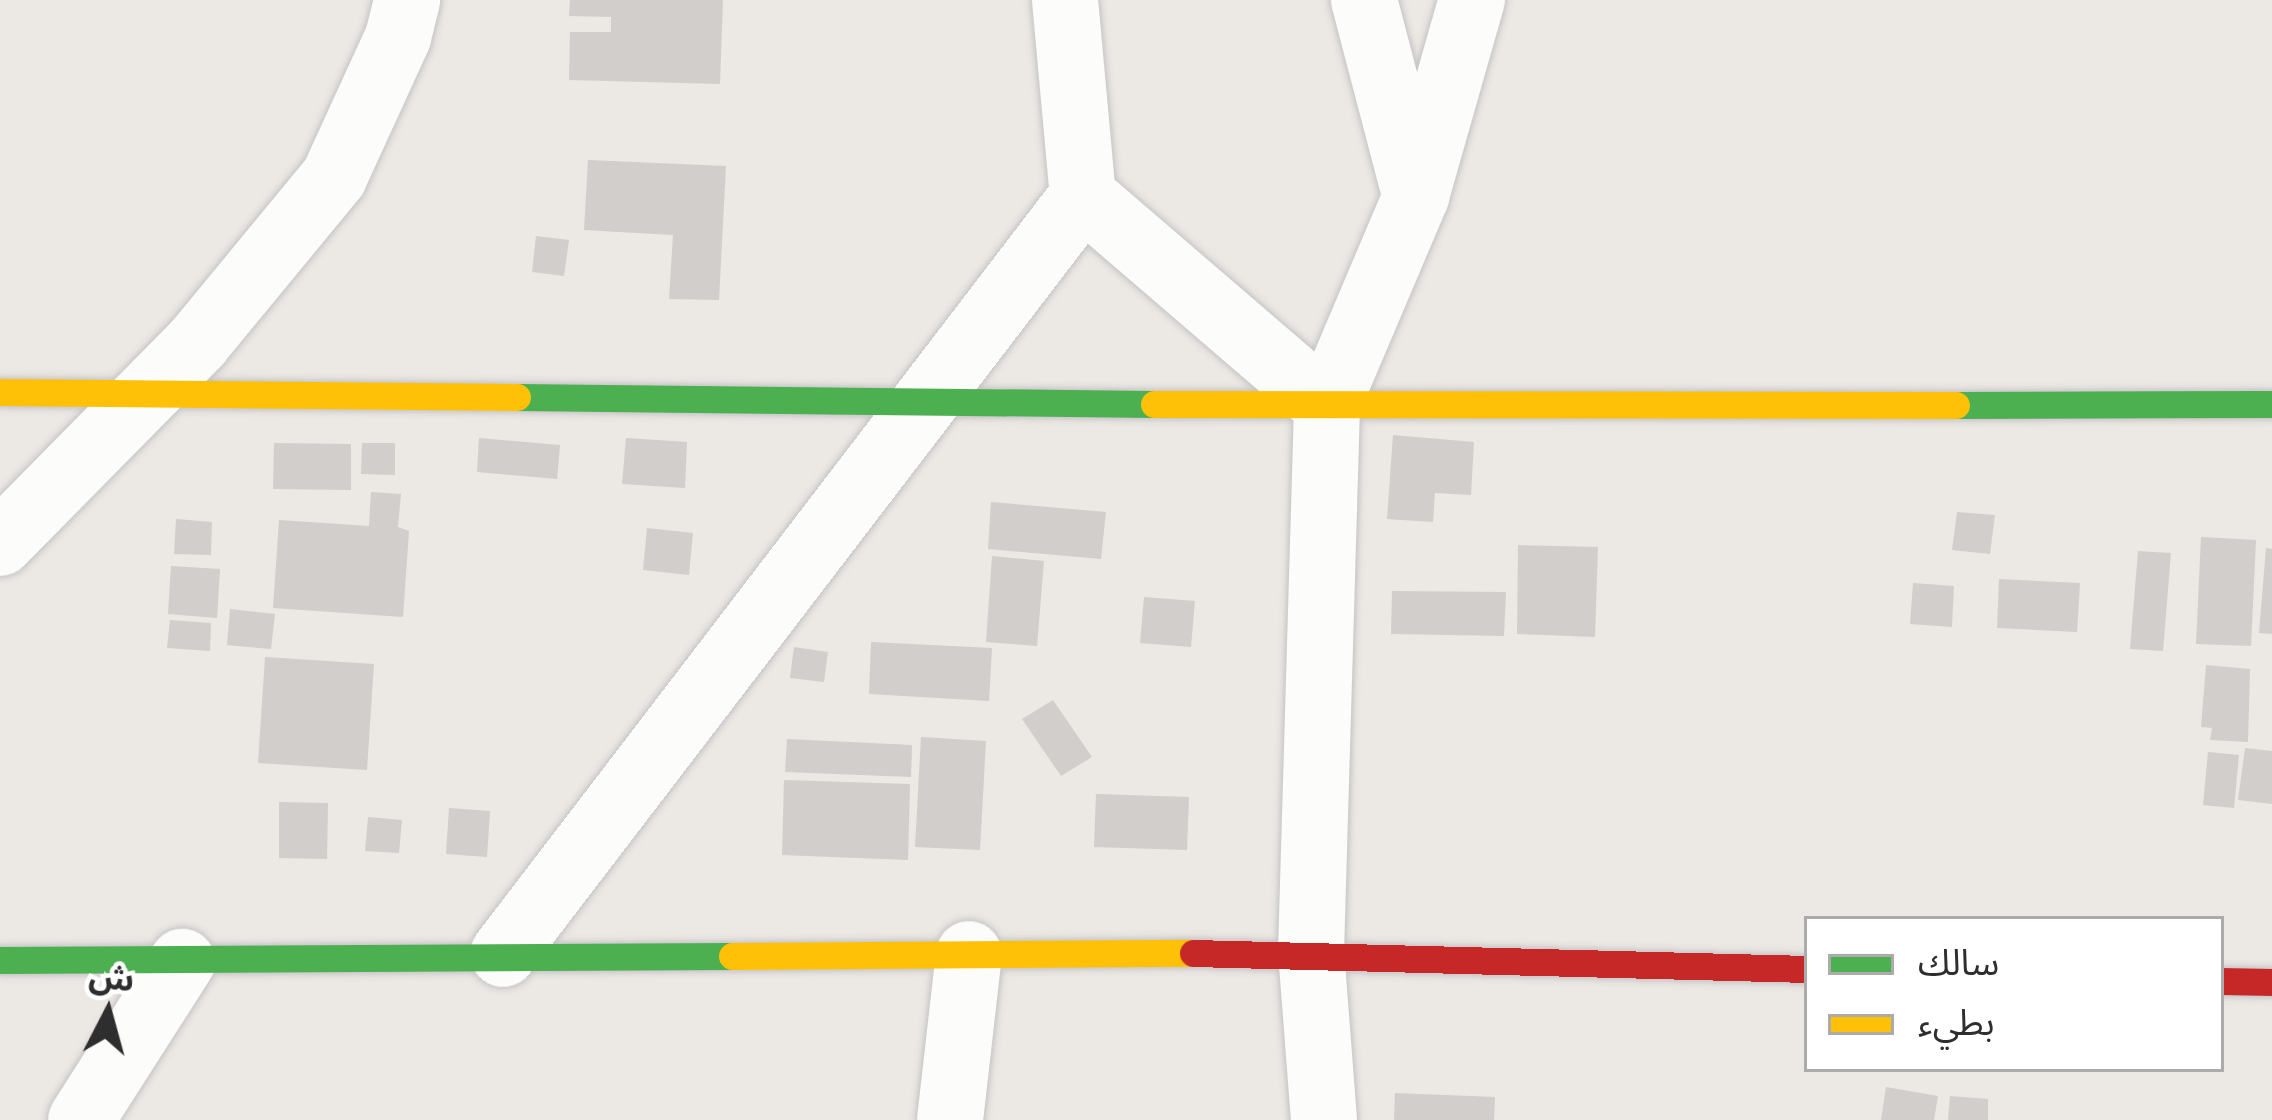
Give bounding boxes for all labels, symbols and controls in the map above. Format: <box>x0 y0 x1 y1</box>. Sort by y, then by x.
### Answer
legend <box>1804 916 2224 1072</box>
text: سالك <box>1918 939 1999 983</box>
north arrow <box>48 952 168 1072</box>
text: ش <box>87 954 136 998</box>
text: بطيء <box>1918 999 1995 1043</box>

